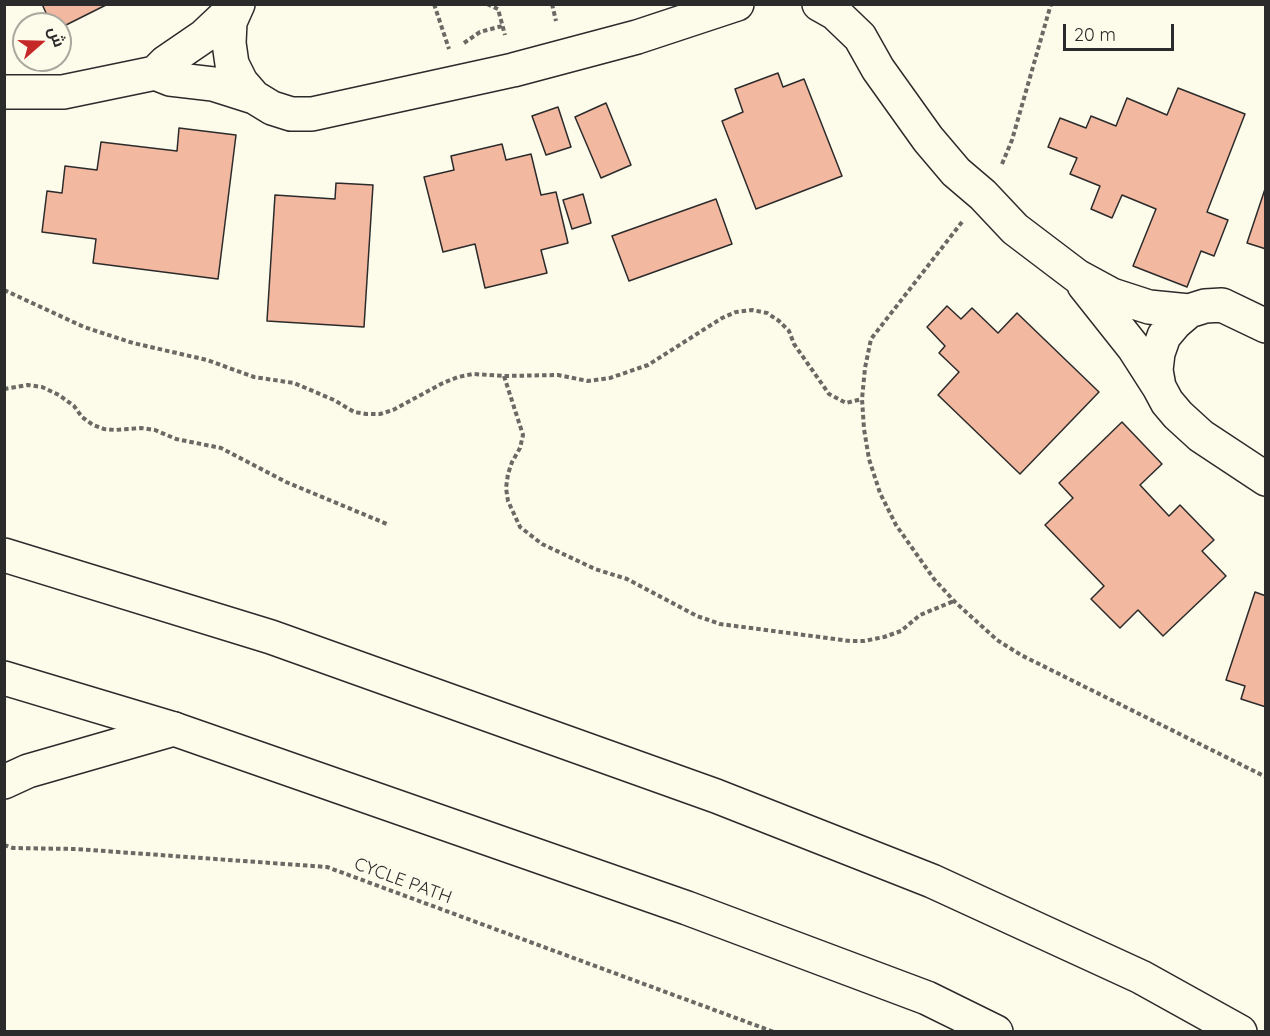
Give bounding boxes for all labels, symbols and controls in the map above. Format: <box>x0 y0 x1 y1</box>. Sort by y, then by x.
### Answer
north arrow <box>12 12 72 72</box>
scale bar <box>1066 12 1177 50</box>
text: ش <box>44 23 70 50</box>
text: 20 m <box>1074 23 1116 46</box>
street label: CYCLE PATH <box>351 853 455 909</box>

